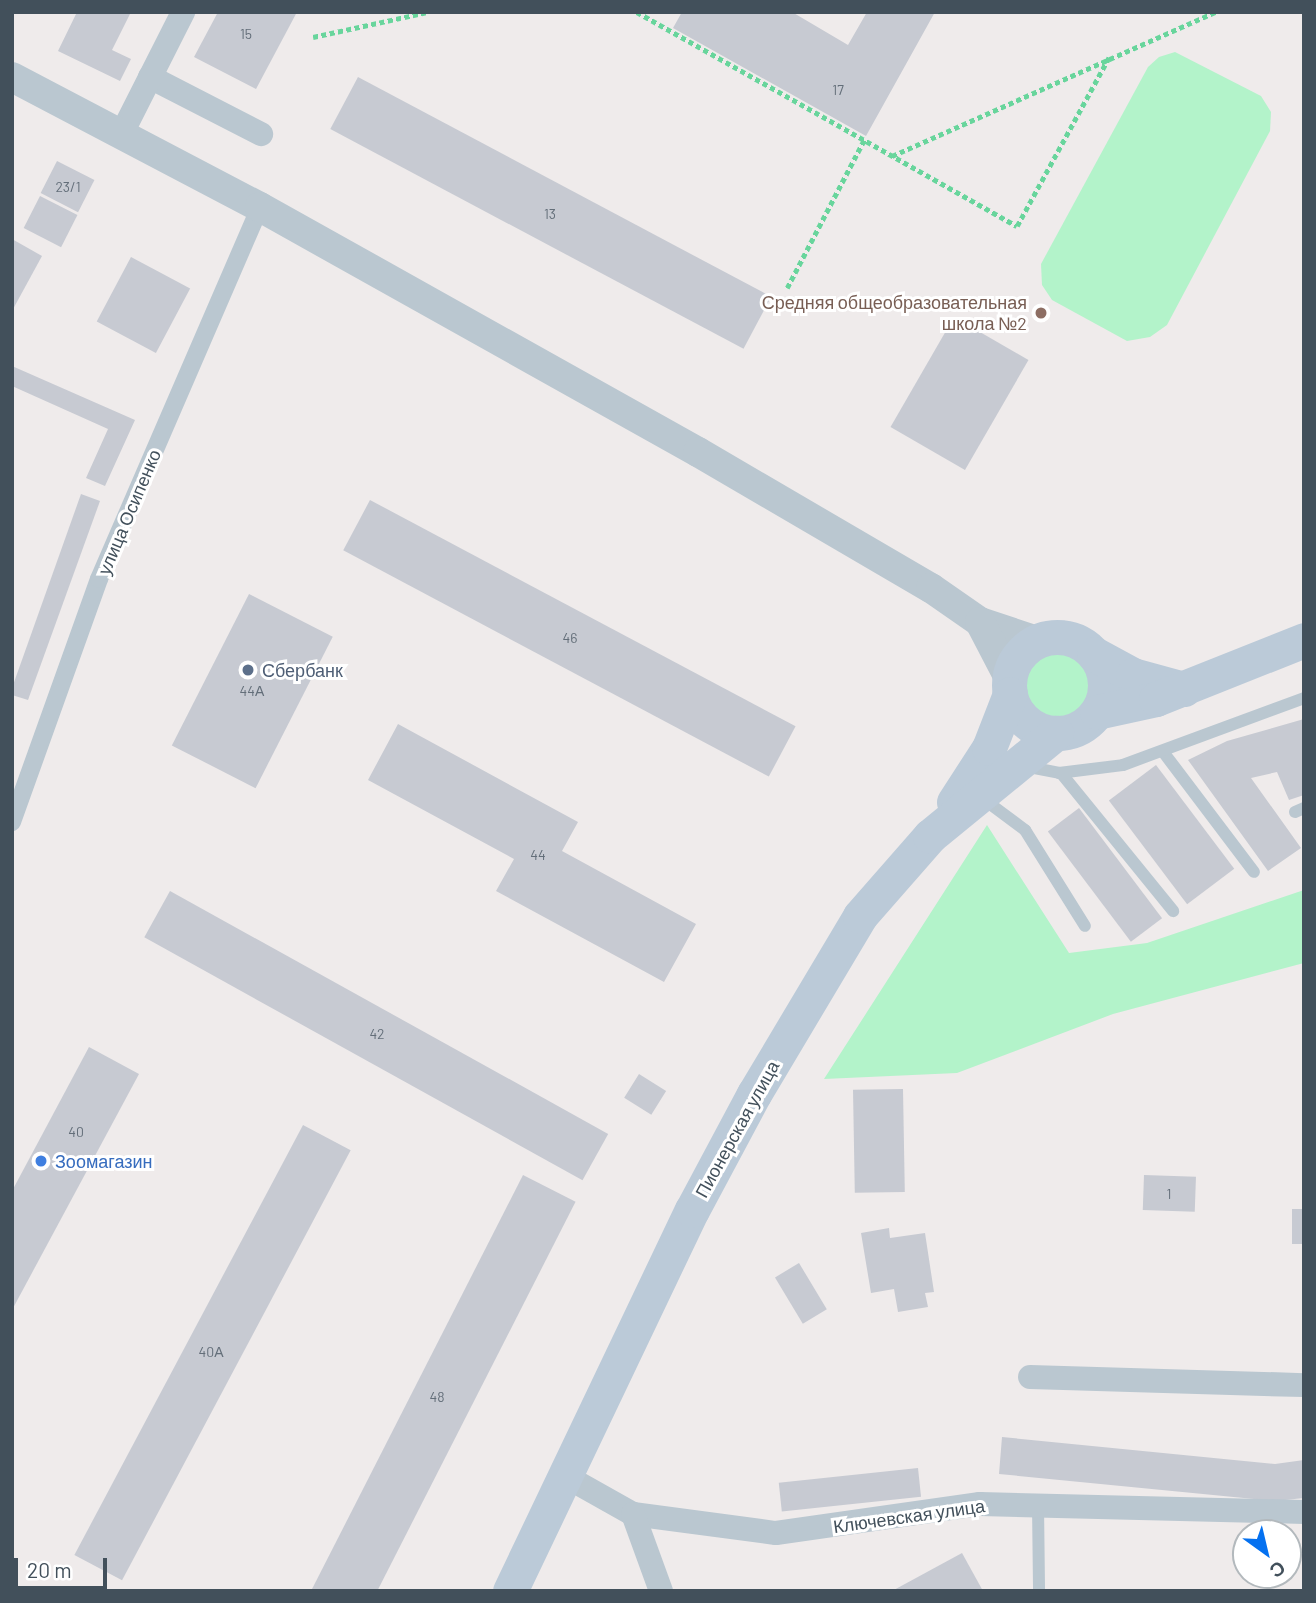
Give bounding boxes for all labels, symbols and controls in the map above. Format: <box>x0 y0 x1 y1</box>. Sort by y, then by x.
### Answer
house number: 15 <box>240 26 252 42</box>
house number: 17 <box>832 82 844 98</box>
house number: 23/1 <box>55 179 81 195</box>
house number: 13 <box>544 206 556 222</box>
place label: Средняя общеобразовательная школа №2 <box>762 292 1027 334</box>
marker: Средняя общеобразовательная школа №2 <box>1033 305 1049 321</box>
street label: улица Осипенко <box>93 446 165 578</box>
house number: 46 <box>563 630 577 646</box>
place label: Сбербанк <box>262 659 343 681</box>
marker: Сбербанк <box>240 662 256 678</box>
house number: 44А <box>240 683 264 699</box>
house number: 44 <box>530 847 546 863</box>
house number: 42 <box>369 1026 385 1042</box>
street label: Пионерская улица <box>690 1057 784 1201</box>
house number: 40 <box>68 1124 84 1140</box>
place label: Зоомагазин <box>55 1150 153 1172</box>
marker: Зоомагазин <box>33 1153 49 1169</box>
house number: 1 <box>1167 1186 1171 1202</box>
house number: 40А <box>199 1344 223 1360</box>
house number: 48 <box>429 1389 445 1405</box>
street label: Ключевская улица <box>832 1495 986 1537</box>
north arrow <box>1232 1519 1302 1589</box>
scale bar <box>18 1544 110 1588</box>
text: 20 m <box>27 1557 72 1582</box>
text: С <box>1266 1557 1290 1584</box>

